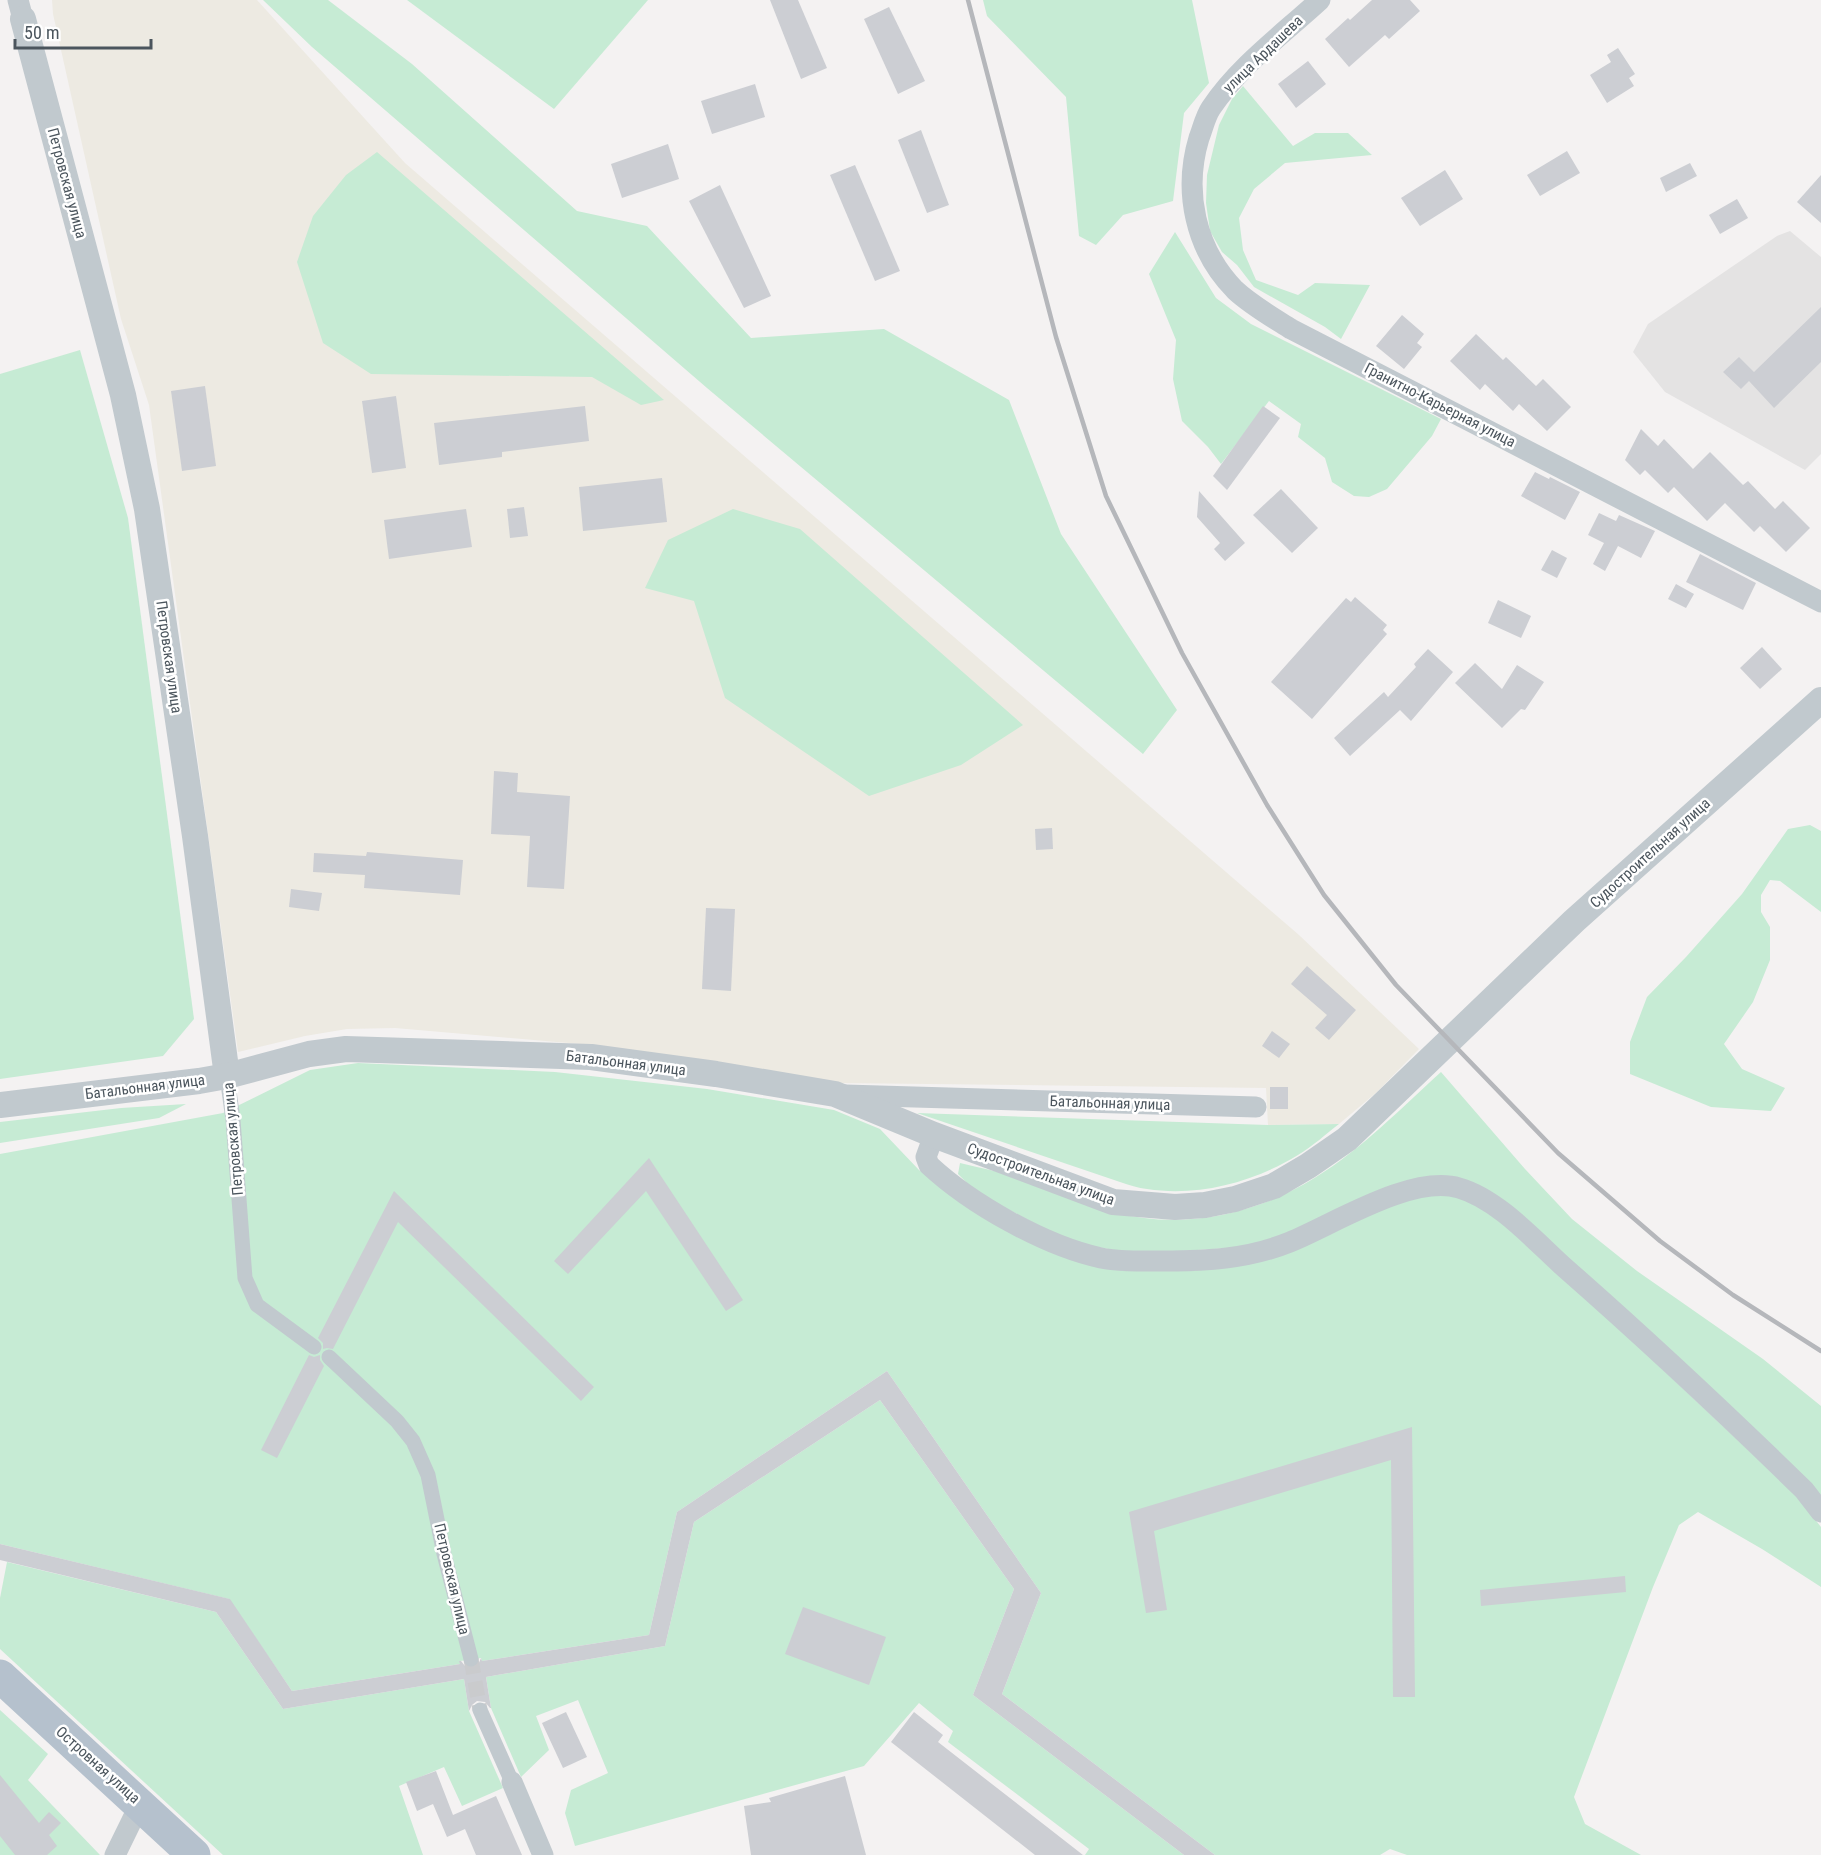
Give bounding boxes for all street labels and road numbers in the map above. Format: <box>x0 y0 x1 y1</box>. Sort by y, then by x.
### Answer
street label: улица Ардашева <box>1220 12 1306 96</box>
street label: Петровская улица <box>44 126 90 240</box>
street label: Гранитно-Карьерная улица <box>1361 359 1519 451</box>
street label: Петровская улица <box>152 600 186 714</box>
street label: Судостроительная улица <box>1586 794 1714 912</box>
street label: Батальонная улица <box>565 1047 687 1079</box>
street label: Батальонная улица <box>84 1071 206 1103</box>
street label: Петровская улица <box>219 1082 247 1196</box>
street label: Батальонная улица <box>1049 1092 1171 1114</box>
street label: Судостроительная улица <box>965 1139 1117 1209</box>
street label: Петровская улица <box>430 1522 474 1636</box>
street label: Островная улица <box>52 1723 144 1807</box>

